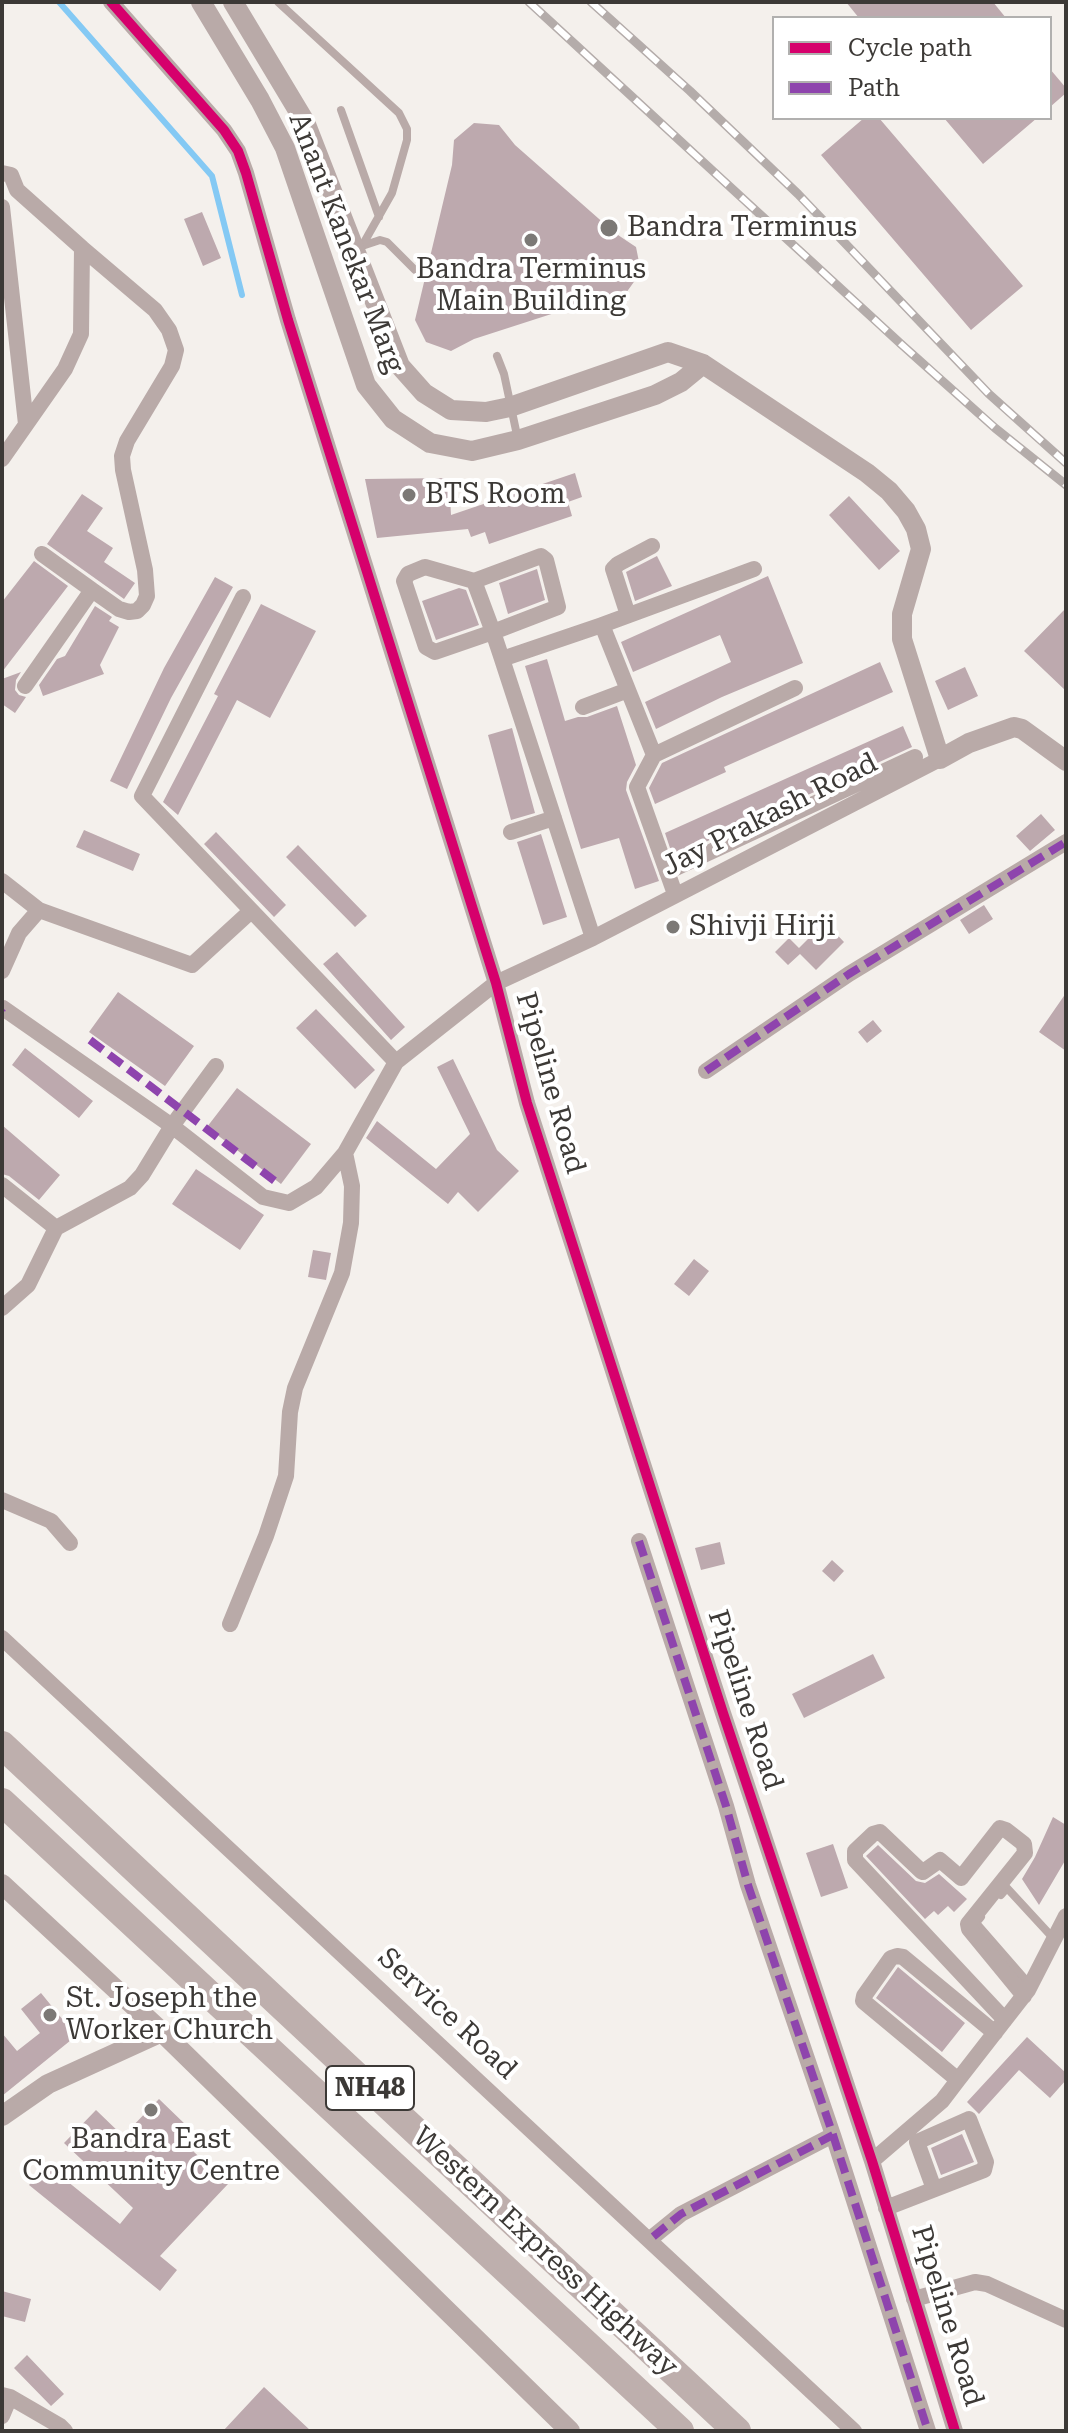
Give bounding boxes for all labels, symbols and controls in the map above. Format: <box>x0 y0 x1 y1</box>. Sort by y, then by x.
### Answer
legend <box>772 16 1052 120</box>
text: Cycle path <box>848 34 972 62</box>
text: Path <box>848 74 900 102</box>
street label: Anant Kanekar Marg <box>281 108 411 378</box>
place label: Bandra Terminus <box>627 211 857 245</box>
marker: Bandra Terminus <box>598 217 620 239</box>
marker: Bandra Terminus Main Building <box>522 231 540 249</box>
place label: Bandra Terminus Main Building <box>416 253 646 319</box>
place label: BTS Room <box>425 478 566 512</box>
marker: BTS Room <box>400 486 418 504</box>
street label: Jay Prakash Road <box>657 746 883 884</box>
place label: Shivji Hirji <box>689 910 835 944</box>
marker: Shivji Hirji <box>664 918 682 936</box>
street label: Pipeline Road <box>508 988 592 1178</box>
street label: Pipeline Road <box>700 1606 790 1794</box>
street label: Service Road <box>371 1941 523 2087</box>
place label: St. Joseph the Worker Church <box>66 1982 273 2048</box>
marker: St. Joseph the Worker Church <box>41 2006 59 2024</box>
road number: NH48 <box>326 2066 414 2110</box>
marker: Bandra East Community Centre <box>142 2101 160 2119</box>
street label: Western Express Highway <box>405 2120 685 2384</box>
place label: Bandra East Community Centre <box>22 2123 280 2189</box>
street label: Pipeline Road <box>904 2222 990 2410</box>

